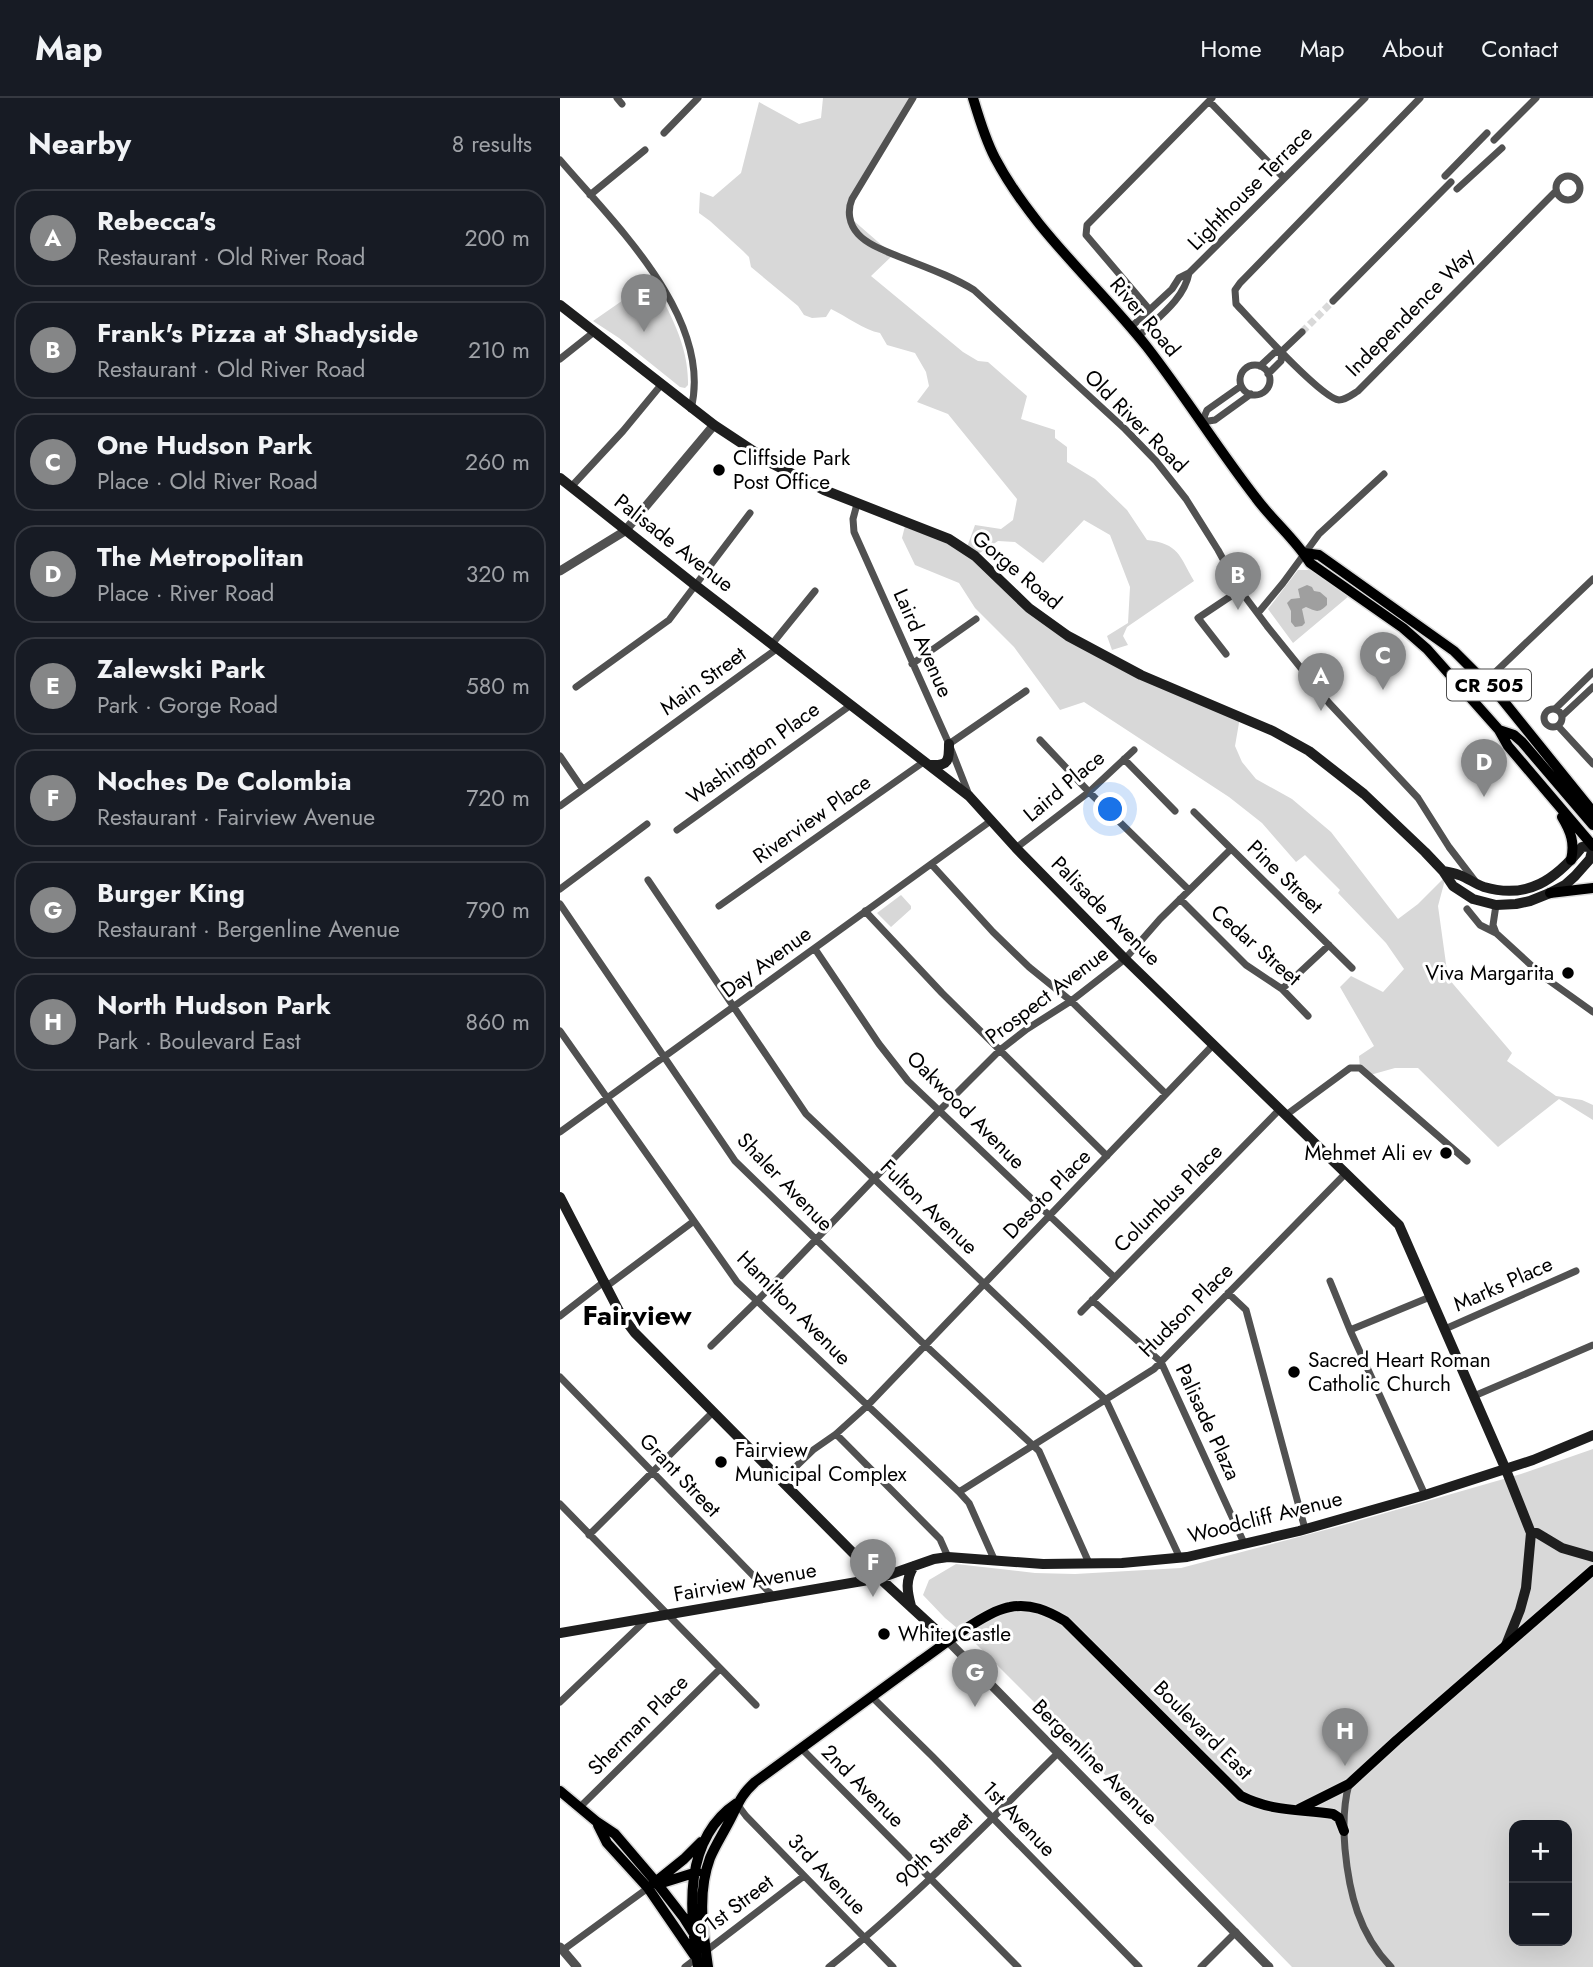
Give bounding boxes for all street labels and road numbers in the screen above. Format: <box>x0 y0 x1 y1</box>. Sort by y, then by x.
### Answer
street label: Lighthouse Terrace <box>1181 119 1319 257</box>
street label: Independence Way <box>1339 240 1482 383</box>
street label: River Road <box>1103 271 1187 363</box>
street label: Old River Road <box>1078 363 1194 479</box>
street label: Palisade Avenue <box>608 487 740 599</box>
street label: Gorge Road <box>966 523 1068 617</box>
street label: Laird Avenue <box>886 584 960 702</box>
street label: Main Street <box>654 639 752 723</box>
road number: CR 505 <box>1447 670 1531 700</box>
street label: Washington Place <box>680 694 826 812</box>
street label: Laird Place <box>1017 743 1111 829</box>
street label: Riverview Place <box>747 767 877 871</box>
street label: Pine Street <box>1240 833 1330 921</box>
street label: Palisade Avenue <box>1044 849 1168 973</box>
street label: Cedar Street <box>1204 897 1308 993</box>
street label: Day Avenue <box>715 919 818 1005</box>
street label: Prospect Avenue <box>979 939 1115 1051</box>
street label: Oakwood Avenue <box>900 1044 1032 1176</box>
street label: Shaler Avenue <box>730 1126 840 1238</box>
street label: Columbus Place <box>1107 1137 1229 1259</box>
street label: Desoto Place <box>996 1142 1098 1246</box>
street label: Fulton Avenue <box>874 1153 985 1261</box>
street label: Hamilton Avenue <box>730 1244 858 1372</box>
street label: Marks Place <box>1449 1249 1558 1319</box>
street label: Hudson Place <box>1132 1256 1240 1364</box>
street label: Palisade Plaza <box>1168 1359 1248 1485</box>
street label: Grant Street <box>632 1426 728 1524</box>
street label: Woodcliff Avenue <box>1185 1483 1345 1551</box>
street label: Fairview Avenue <box>671 1555 819 1609</box>
street label: Sherman Place <box>581 1668 695 1782</box>
street label: Boulevard East <box>1147 1674 1259 1786</box>
street label: Bergenline Avenue <box>1025 1692 1165 1832</box>
street label: 2nd Avenue <box>815 1738 911 1834</box>
street label: 1st Avenue <box>975 1775 1063 1864</box>
street label: 90th Street <box>889 1805 979 1895</box>
street label: 3rd Avenue <box>781 1827 873 1921</box>
street label: 91st Street <box>688 1867 780 1947</box>

